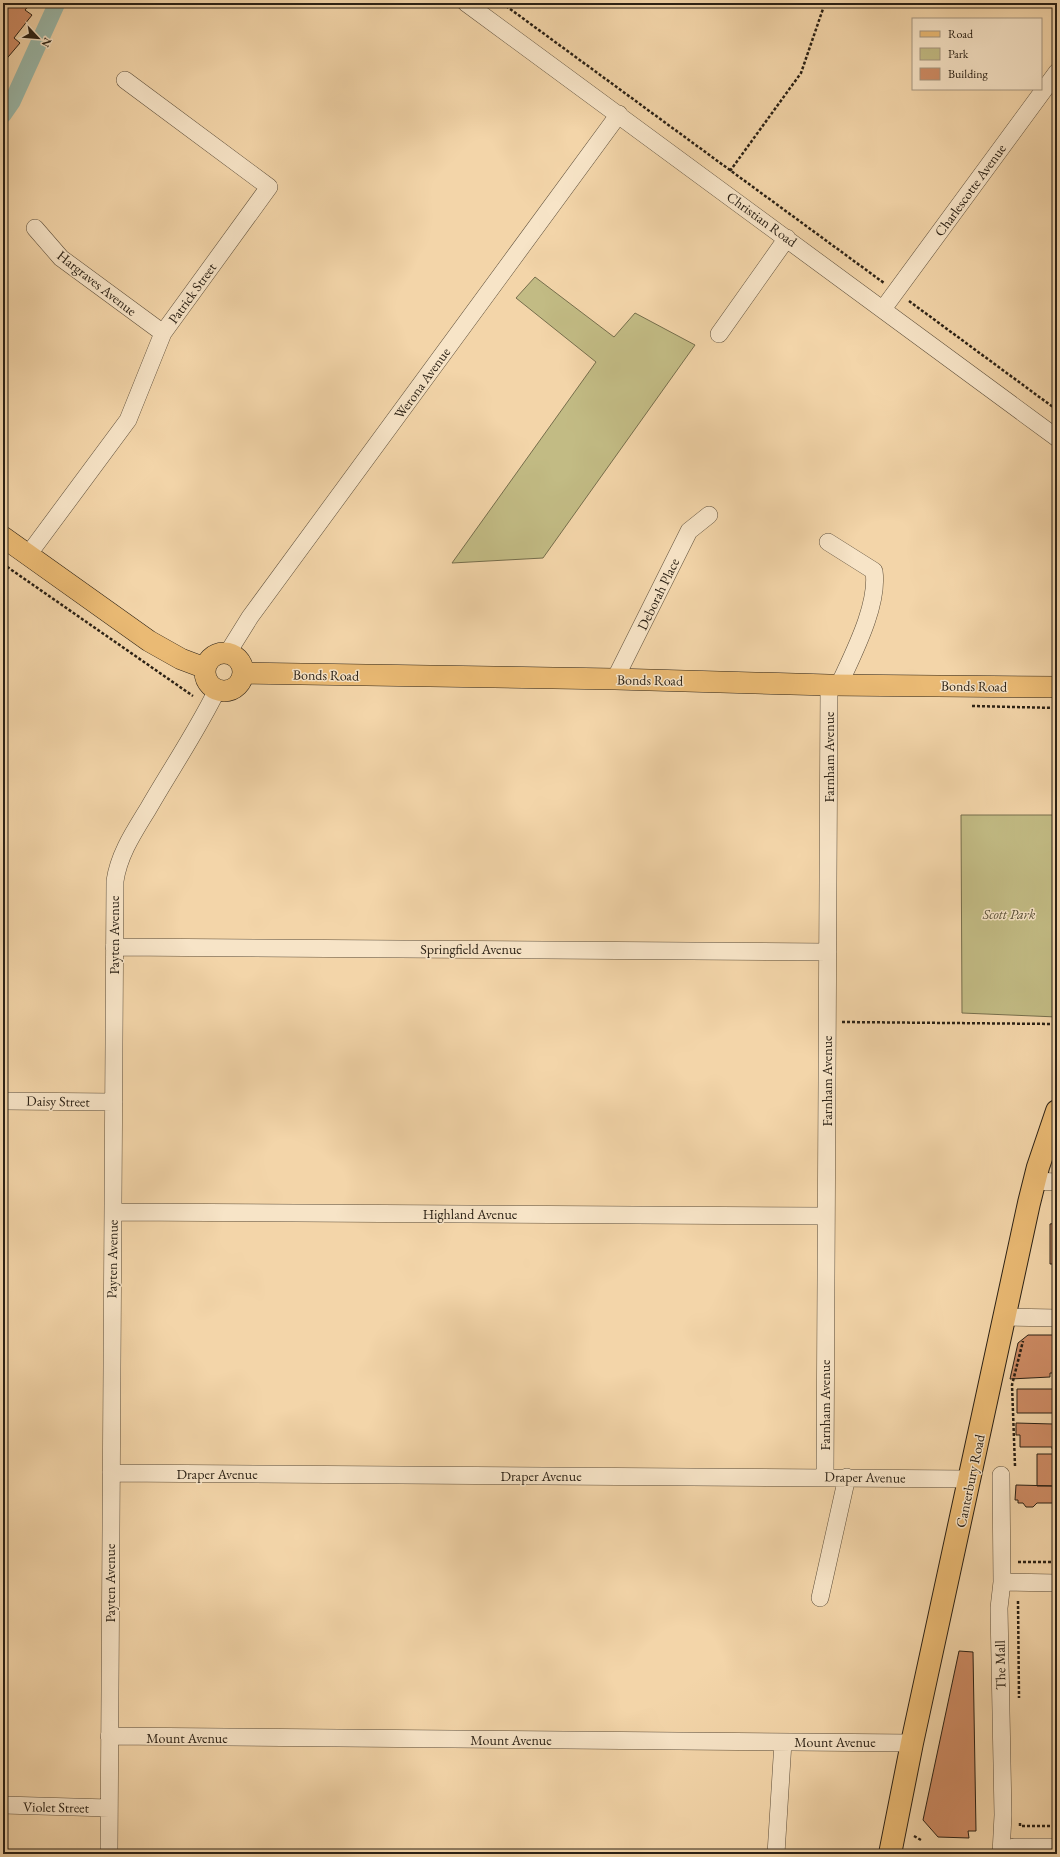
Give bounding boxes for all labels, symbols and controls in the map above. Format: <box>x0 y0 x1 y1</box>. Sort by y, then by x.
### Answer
north arrow <box>18 18 58 58</box>
legend <box>912 18 1042 90</box>
text: Road <box>948 26 974 42</box>
text: N <box>39 35 55 50</box>
text: Park <box>948 46 969 62</box>
text: Building <box>948 66 989 82</box>
street label: Charlescotte Avenue <box>930 140 1010 240</box>
street label: Christian Road <box>723 187 801 251</box>
street label: Hargraves Avenue <box>53 246 141 320</box>
street label: Patrick Street <box>164 259 220 327</box>
street label: Werona Avenue <box>390 343 454 422</box>
street label: Deborah Place <box>633 555 683 633</box>
street label: Bonds Road <box>293 665 360 685</box>
street label: Bonds Road <box>617 670 684 690</box>
street label: Bonds Road <box>941 676 1008 696</box>
street label: Farnham Avenue <box>820 711 838 803</box>
street label: Payten Avenue <box>105 895 123 974</box>
park label: Scott Park <box>982 905 1036 923</box>
street label: Springfield Avenue <box>420 940 522 958</box>
street label: Farnham Avenue <box>818 1035 836 1127</box>
street label: Daisy Street <box>26 1091 91 1111</box>
street label: Highland Avenue <box>423 1205 518 1223</box>
street label: Payten Avenue <box>102 1219 122 1299</box>
street label: Farnham Avenue <box>816 1359 834 1451</box>
street label: Canterbury Road <box>951 1432 989 1529</box>
street label: Draper Avenue <box>176 1465 258 1483</box>
street label: Draper Avenue <box>500 1467 582 1485</box>
street label: Draper Avenue <box>824 1467 906 1487</box>
street label: Payten Avenue <box>101 1543 119 1622</box>
street label: The Mall <box>991 1639 1009 1690</box>
street label: Mount Avenue <box>146 1729 228 1747</box>
street label: Mount Avenue <box>470 1731 552 1749</box>
street label: Mount Avenue <box>794 1733 876 1751</box>
street label: Violet Street <box>23 1797 90 1817</box>

